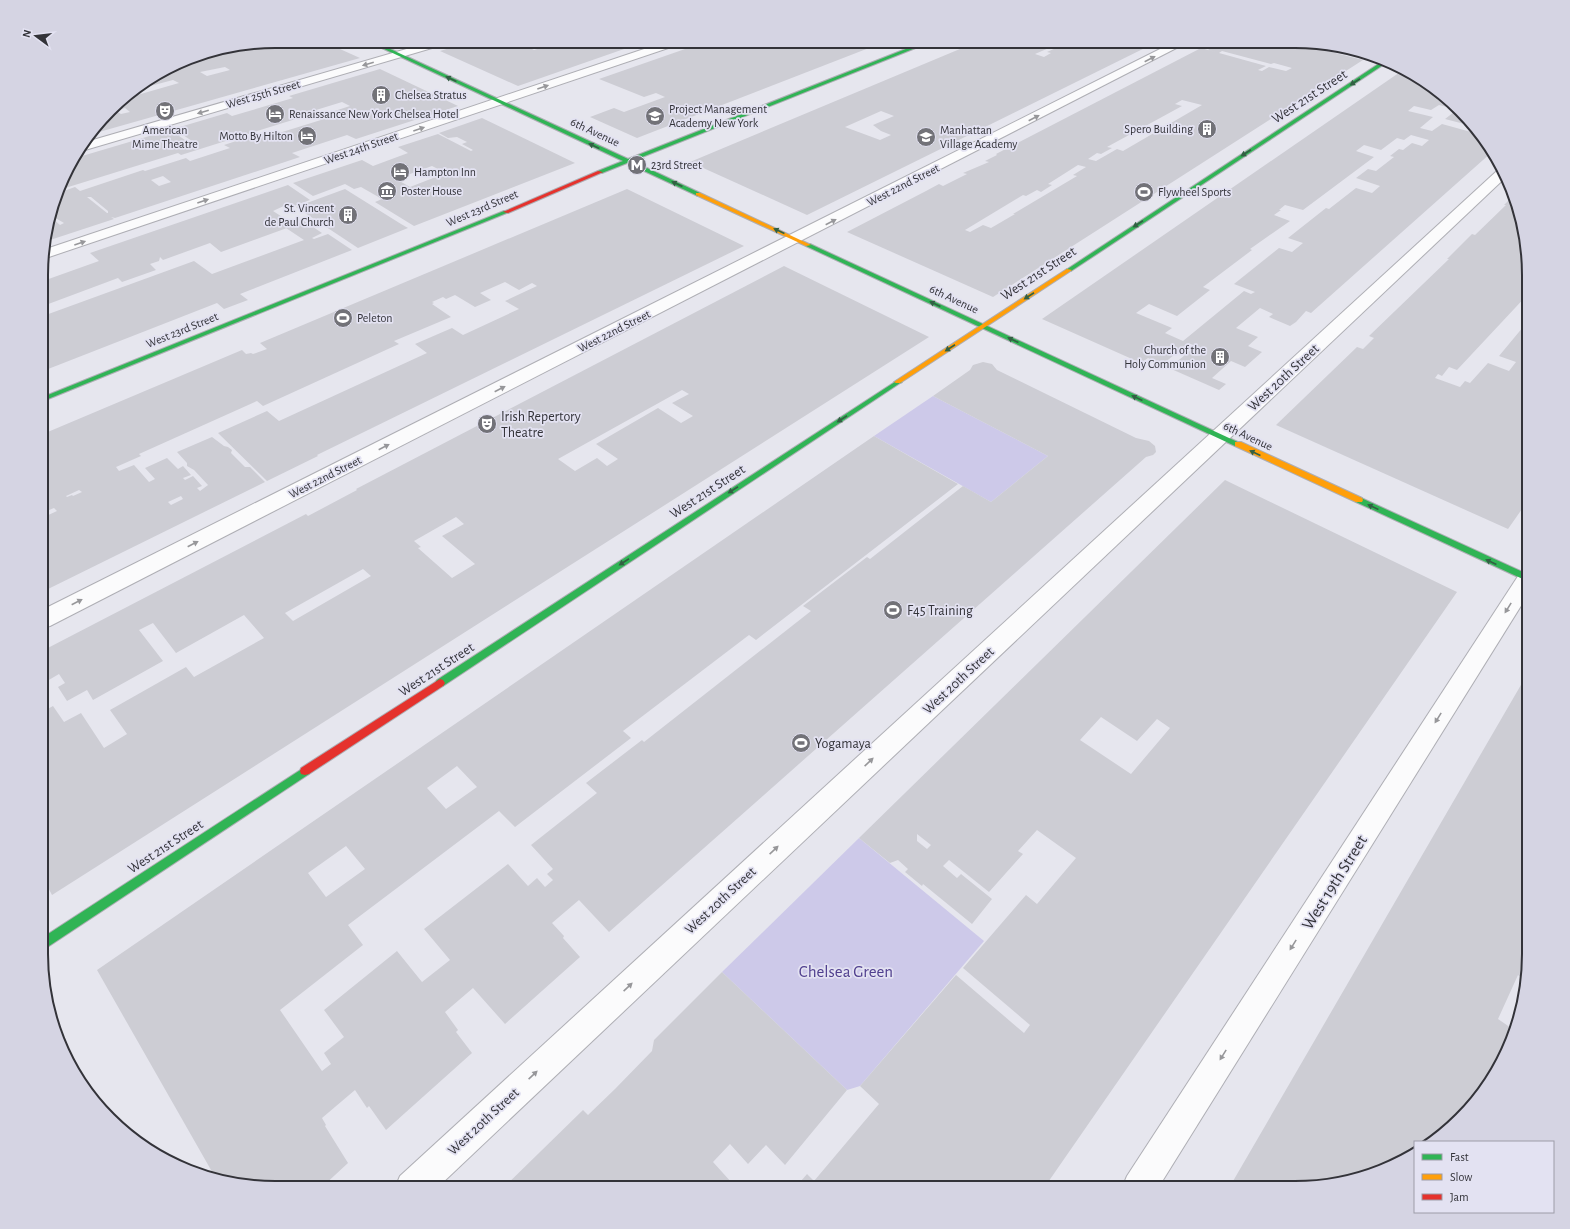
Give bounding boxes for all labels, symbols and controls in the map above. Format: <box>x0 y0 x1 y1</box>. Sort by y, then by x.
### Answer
north arrow <box>16 16 56 56</box>
text: N <box>21 28 33 39</box>
one-way arrow <box>1144 56 1156 63</box>
one-way arrow <box>361 61 373 67</box>
street label: West 21st Street <box>1269 67 1350 126</box>
one-way arrow <box>445 76 457 82</box>
street label: West 25th Street <box>224 78 302 110</box>
one-way arrow <box>1350 78 1360 86</box>
building icon: Chelsea Stratus <box>370 84 392 106</box>
one-way arrow <box>537 84 549 90</box>
place label: Chelsea Stratus <box>395 89 467 101</box>
theatre icon: American Mime Theatre <box>154 100 176 122</box>
hotel icon: Renaissance New York Chelsea Hotel <box>264 103 286 125</box>
place label: Project Management Academy New York <box>669 103 767 130</box>
school or university icon: Project Management Academy New York <box>644 105 666 127</box>
place label: Renaissance New York Chelsea Hotel <box>289 108 459 120</box>
one-way arrow <box>196 109 208 115</box>
street label: 6th Avenue <box>569 115 621 149</box>
one-way arrow <box>1028 115 1040 121</box>
building icon: Spero Building <box>1196 118 1218 140</box>
place label: Spero Building <box>1124 123 1193 135</box>
place label: American Mime Theatre <box>132 124 198 150</box>
place label: Manhattan Village Academy <box>940 124 1018 151</box>
hotel icon: Motto By Hilton <box>296 125 318 147</box>
one-way arrow <box>414 125 426 131</box>
school or university icon: Manhattan Village Academy <box>915 126 937 148</box>
place label: Motto By Hilton <box>219 130 293 143</box>
street label: West 24th Street <box>322 130 400 166</box>
one-way arrow <box>588 142 600 148</box>
one-way arrow <box>1241 149 1251 157</box>
metro station icon: 23rd Street <box>626 154 648 176</box>
place label: 23rd Street <box>651 159 702 171</box>
hotel icon: Hampton Inn <box>389 161 411 183</box>
street label: West 22nd Street <box>865 162 941 208</box>
place label: Hampton Inn <box>414 166 476 178</box>
museum icon: Poster House <box>376 180 398 202</box>
one-way arrow <box>671 181 683 187</box>
sports icon: Flywheel Sports <box>1133 181 1155 203</box>
place label: Poster House <box>401 185 462 197</box>
place label: Flywheel Sports <box>1158 186 1231 199</box>
street label: West 23rd Street <box>444 187 520 229</box>
one-way arrow <box>198 198 210 204</box>
place label: St. Vincent de Paul Church <box>265 202 334 228</box>
building icon: St. Vincent de Paul Church <box>337 204 359 226</box>
one-way arrow <box>825 218 836 225</box>
one-way arrow <box>1132 221 1143 228</box>
one-way arrow <box>773 228 784 234</box>
one-way arrow <box>74 239 86 245</box>
street label: West 21st Street <box>998 244 1079 303</box>
street label: 6th Avenue <box>928 282 980 316</box>
one-way arrow <box>1023 292 1035 299</box>
one-way arrow <box>929 301 940 307</box>
sports icon: Peleton <box>332 307 354 329</box>
street label: West 22nd Street <box>576 308 652 354</box>
street label: West 23rd Street <box>144 310 220 350</box>
place label: Peleton <box>357 312 392 324</box>
one-way arrow <box>1007 337 1019 343</box>
street label: West 20th Street <box>1246 341 1322 414</box>
one-way arrow <box>945 344 955 352</box>
place label: Church of the Holy Communion <box>1124 344 1206 371</box>
building icon: Church of the Holy Communion <box>1209 346 1231 368</box>
one-way arrow <box>494 385 506 392</box>
one-way arrow <box>1132 395 1143 401</box>
place label: Irish Repertory Theatre <box>501 410 581 440</box>
theatre icon: Irish Repertory Theatre <box>476 413 498 435</box>
one-way arrow <box>836 415 847 423</box>
street label: 6th Avenue <box>1222 419 1274 453</box>
one-way arrow <box>378 444 390 450</box>
one-way arrow <box>1249 449 1261 455</box>
street label: West 22nd Street <box>287 454 363 500</box>
street label: West 21st Street <box>667 462 748 521</box>
one-way arrow <box>727 487 739 494</box>
one-way arrow <box>1368 504 1379 510</box>
one-way arrow <box>187 541 199 547</box>
one-way arrow <box>619 558 629 566</box>
one-way arrow <box>1486 559 1497 565</box>
one-way arrow <box>71 599 83 606</box>
sports icon: F45 Training <box>882 599 904 621</box>
one-way arrow <box>1504 603 1512 613</box>
place label: F45 Training <box>907 604 973 618</box>
street label: West 21st Street <box>396 640 477 699</box>
street label: West 20th Street <box>921 644 997 717</box>
one-way arrow <box>1435 712 1442 724</box>
sports icon: Yogamaya <box>790 732 812 754</box>
place label: Yogamaya <box>815 737 872 751</box>
one-way arrow <box>865 758 874 767</box>
street label: West 21st Street <box>125 817 206 876</box>
street label: West 19th Street <box>1299 832 1370 932</box>
one-way arrow <box>769 846 779 855</box>
street label: West 20th Street <box>683 864 759 937</box>
one-way arrow <box>1289 940 1297 951</box>
park label: Chelsea Green <box>799 963 893 980</box>
one-way arrow <box>623 982 633 991</box>
one-way arrow <box>1220 1049 1227 1061</box>
one-way arrow <box>528 1071 537 1080</box>
street label: West 20th Street <box>446 1085 522 1158</box>
legend <box>1414 1141 1554 1213</box>
text: Fast <box>1450 1151 1469 1163</box>
text: Slow <box>1450 1171 1472 1183</box>
text: Jam <box>1450 1191 1469 1203</box>

